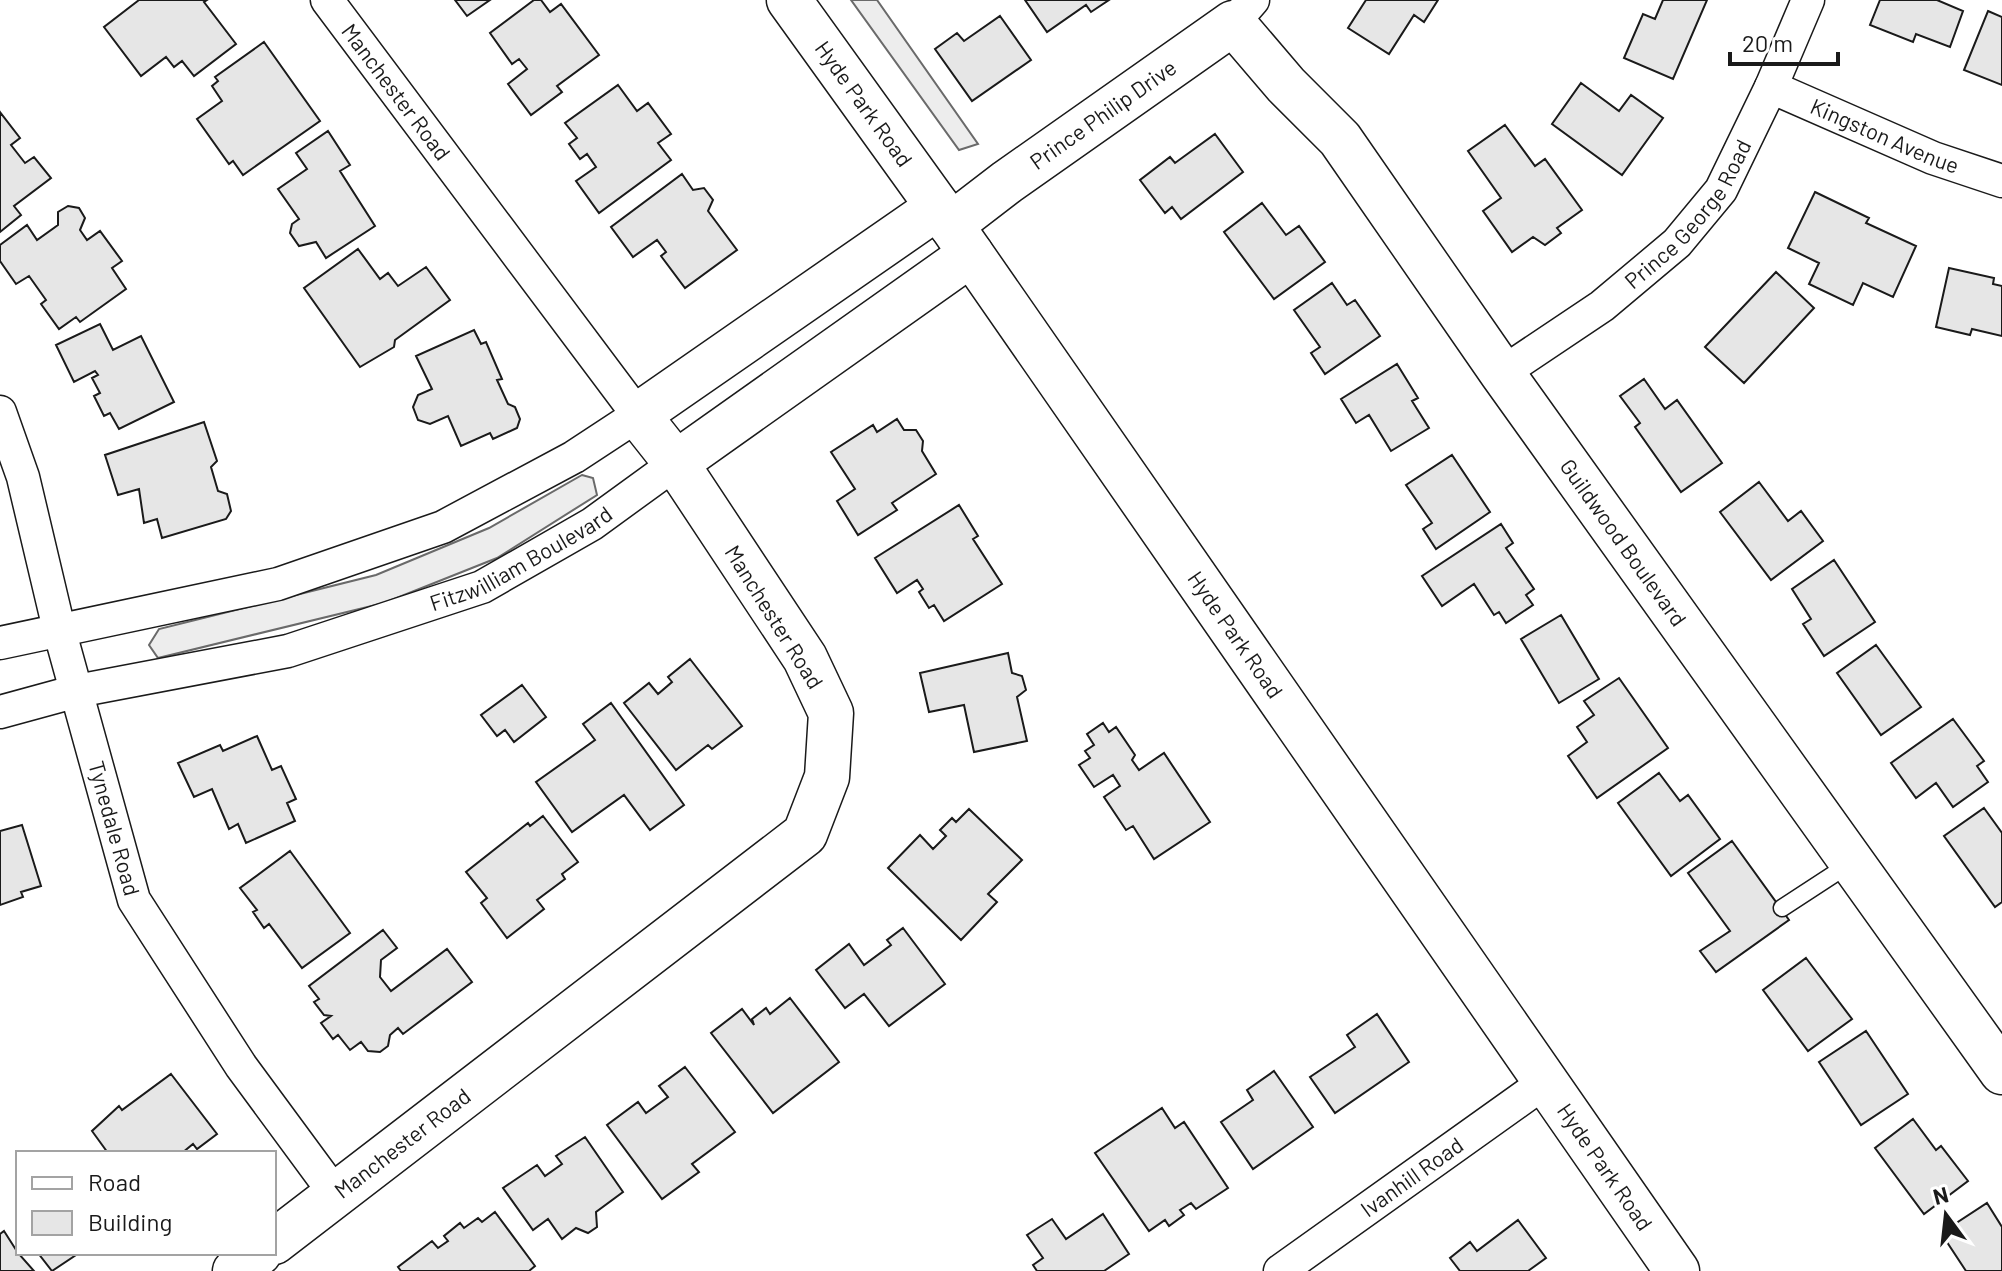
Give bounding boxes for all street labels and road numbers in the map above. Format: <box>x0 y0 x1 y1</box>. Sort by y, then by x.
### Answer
street label: Manchester Road <box>337 18 457 165</box>
street label: Hyde Park Road <box>811 35 919 171</box>
street label: Prince Philip Drive <box>1024 53 1181 174</box>
street label: Kingston Avenue <box>1807 92 1963 178</box>
street label: Prince George Road <box>1619 135 1756 293</box>
street label: Guildwood Boulevard <box>1556 453 1693 631</box>
street label: Fitzwilliam Boulevard <box>426 500 617 615</box>
street label: Manchester Road <box>720 540 829 693</box>
street label: Hyde Park Road <box>1183 566 1289 703</box>
street label: Tynedale Road <box>84 758 146 898</box>
street label: Manchester Road <box>329 1082 475 1203</box>
street label: Hyde Park Road <box>1553 1098 1659 1235</box>
street label: Ivanhill Road <box>1355 1131 1468 1221</box>

